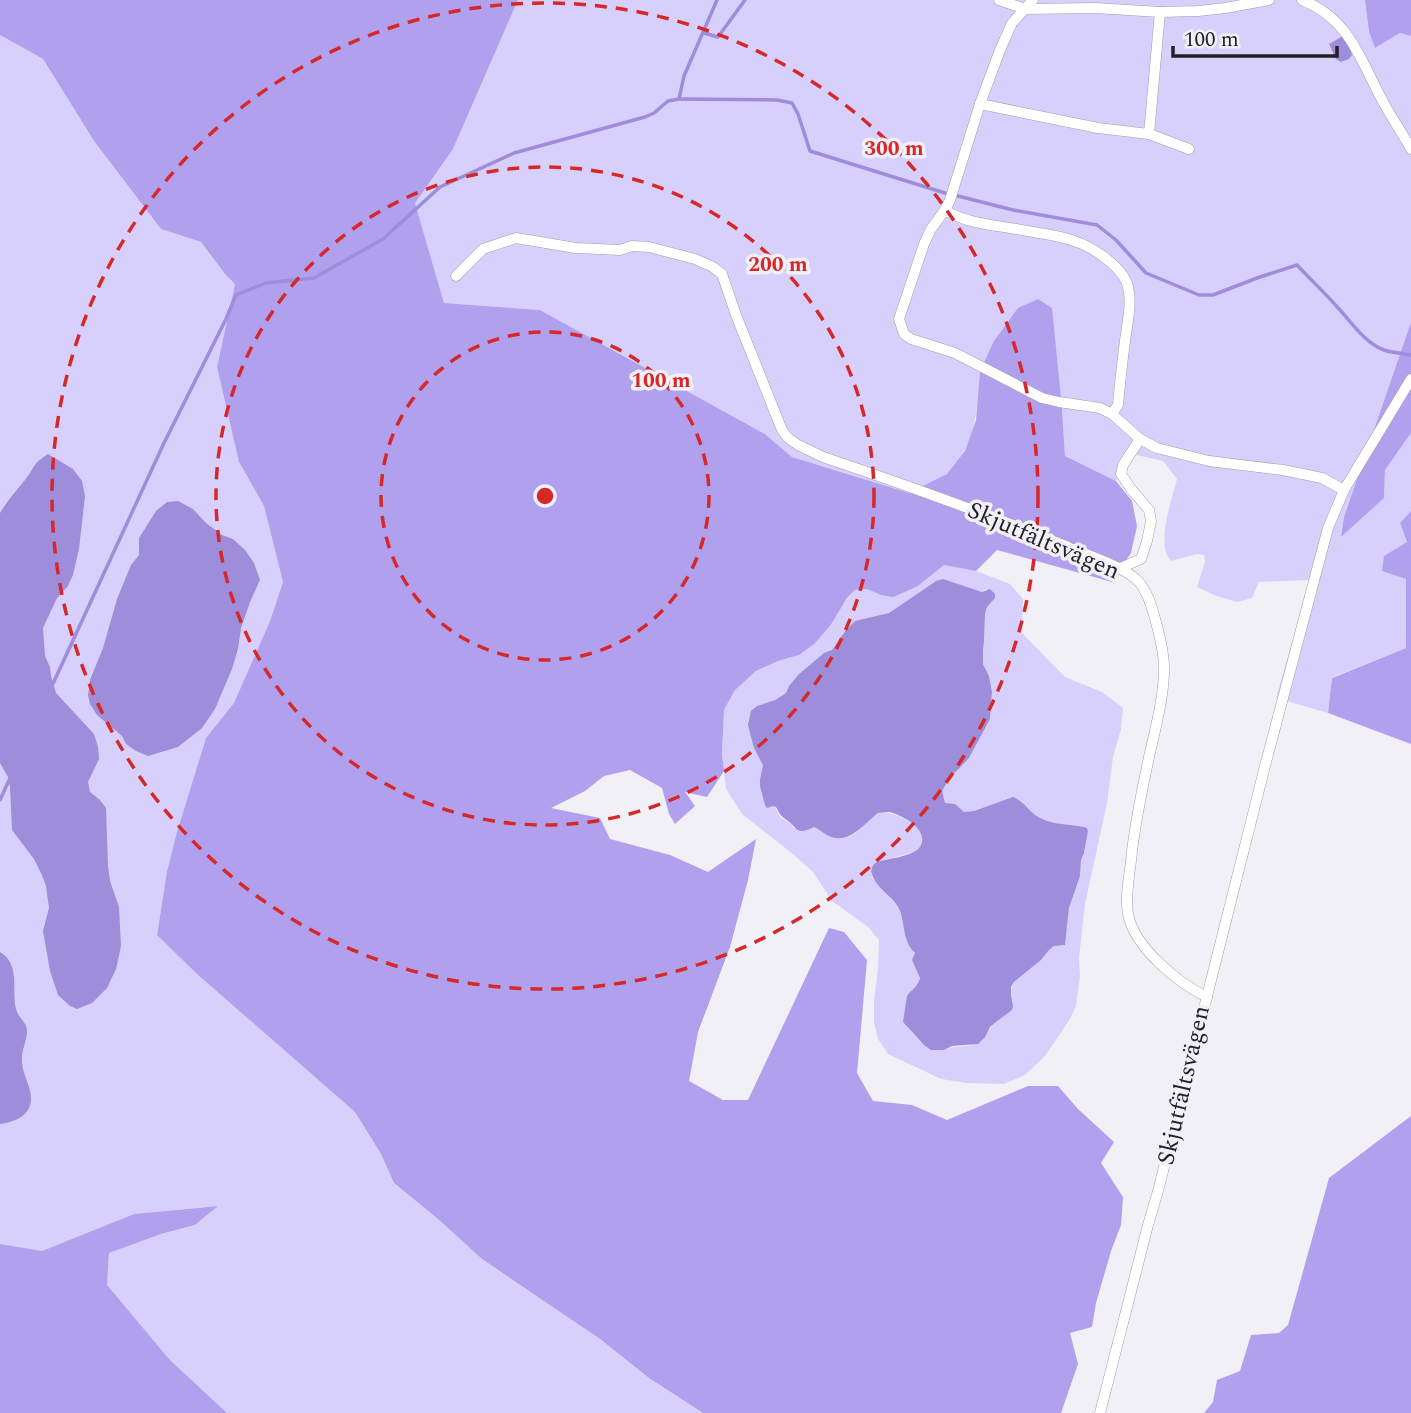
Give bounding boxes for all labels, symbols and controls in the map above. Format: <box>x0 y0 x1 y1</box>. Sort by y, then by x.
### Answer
scale bar <box>1173 14 1338 58</box>
text: 100 m <box>1184 24 1239 56</box>
text: 300 m <box>864 133 924 165</box>
text: 200 m <box>748 249 808 281</box>
text: 100 m <box>631 365 691 397</box>
centre of rings <box>533 484 557 508</box>
street label: Skjutfältsvägen <box>962 493 1125 589</box>
street label: Skjutfältsvägen <box>1148 1002 1220 1168</box>

